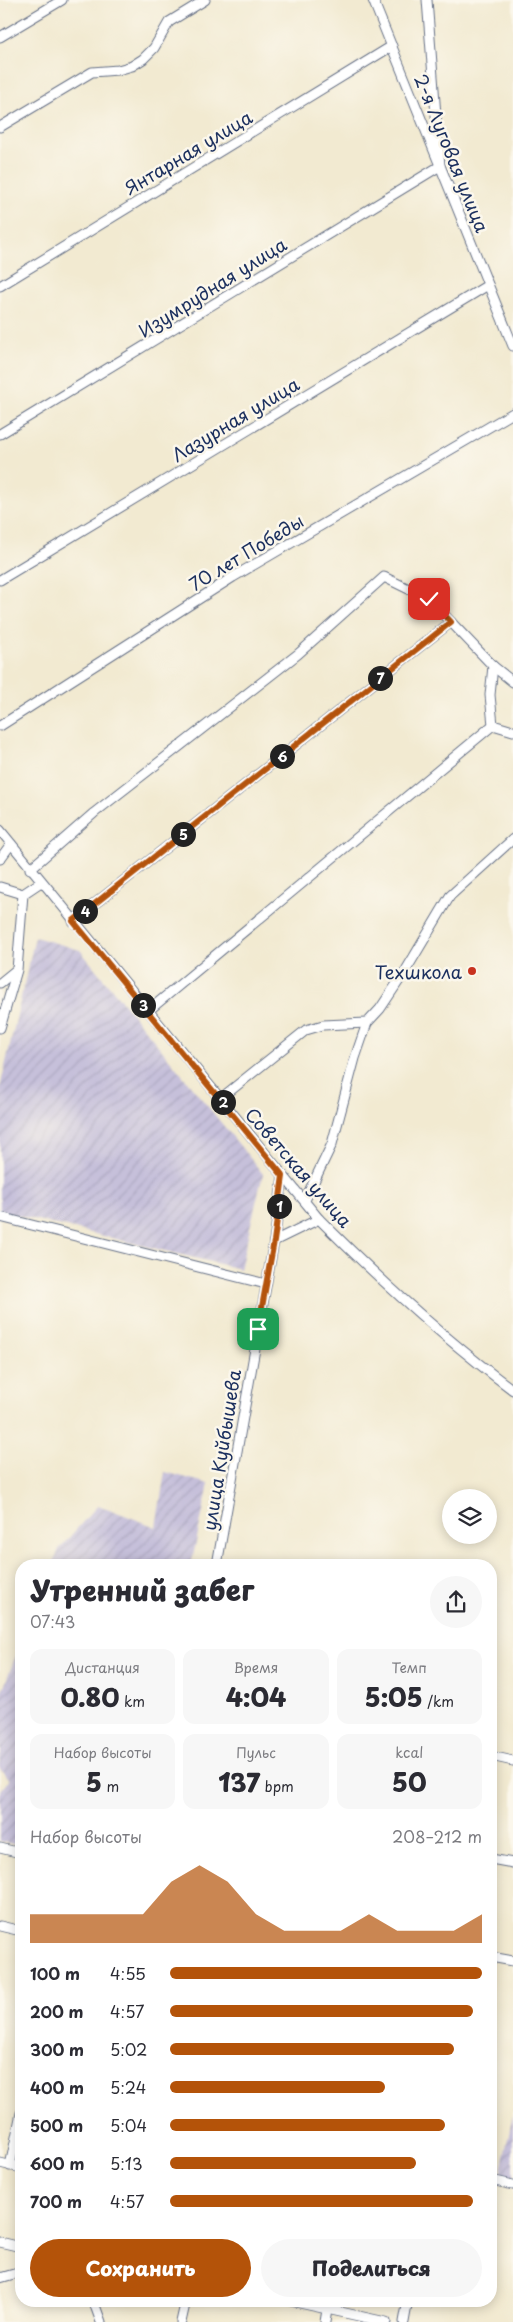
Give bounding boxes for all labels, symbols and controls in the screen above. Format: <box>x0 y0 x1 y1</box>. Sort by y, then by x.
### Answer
street label: 2-я Луговая улица <box>408 70 496 237</box>
street label: Янтарная улица <box>119 103 258 201</box>
street label: Изумрудная улица <box>133 230 292 344</box>
street label: Лазурная улица <box>166 370 304 468</box>
street label: 70 лет Победы <box>183 507 309 597</box>
pin <box>408 578 450 620</box>
icon: check <box>415 585 443 613</box>
pin: 7 <box>368 666 392 690</box>
text: 7 <box>376 668 385 689</box>
pin: 6 <box>270 744 294 768</box>
text: 6 <box>278 746 287 767</box>
pin: 5 <box>170 822 196 846</box>
text: 5 <box>179 824 188 845</box>
pin: 4 <box>72 898 98 924</box>
text: 4 <box>81 901 90 922</box>
place label: Техшкола <box>375 958 463 985</box>
marker: Техшкола <box>466 965 478 977</box>
pin: 3 <box>130 992 156 1018</box>
text: 3 <box>139 995 148 1016</box>
pin: 2 <box>210 1090 236 1114</box>
text: 2 <box>219 1092 228 1113</box>
street label: Советская улица <box>239 1101 359 1233</box>
pin: 1 <box>266 1194 292 1218</box>
text: 1 <box>276 1196 283 1217</box>
pin <box>237 1308 279 1350</box>
icon: arrive <box>244 1315 272 1343</box>
street label: улица Куйбышева <box>195 1367 247 1533</box>
map controls <box>442 1489 497 1544</box>
button: layers <box>442 1489 497 1544</box>
text: Утренний забег <box>30 1568 254 1611</box>
button: share <box>430 1576 482 1628</box>
text: 07:43 <box>30 1609 75 1633</box>
text: Дистанция <box>66 1657 140 1678</box>
text: Время <box>234 1657 278 1678</box>
text: Темп <box>392 1657 427 1678</box>
text: 0.80 <box>60 1678 119 1716</box>
text: 4:04 <box>226 1678 286 1716</box>
text: 5:05 <box>365 1678 423 1716</box>
text: km <box>119 1691 145 1712</box>
text: /km <box>423 1691 454 1712</box>
text: Набор высоты <box>54 1742 152 1763</box>
text: Пульс <box>236 1742 276 1763</box>
text: kcal <box>395 1742 423 1763</box>
text: 5 <box>86 1763 102 1801</box>
text: 137 <box>218 1763 260 1801</box>
text: 50 <box>392 1763 427 1801</box>
text: m <box>102 1776 119 1797</box>
text: bpm <box>260 1776 294 1797</box>
text: Набор высоты <box>30 1824 142 1848</box>
text: 208–212 m <box>392 1824 482 1848</box>
text: 100 m <box>30 1961 80 1985</box>
text: 4:55 <box>110 1961 146 1985</box>
text: 200 m <box>30 1999 84 2023</box>
text: 4:57 <box>110 1999 144 2023</box>
text: 300 m <box>30 2037 84 2061</box>
text: 5:02 <box>110 2037 147 2061</box>
text: 400 m <box>30 2075 84 2099</box>
text: 5:24 <box>110 2075 146 2099</box>
text: 500 m <box>30 2113 83 2137</box>
text: 5:04 <box>110 2113 147 2137</box>
text: 600 m <box>30 2151 84 2175</box>
text: 5:13 <box>110 2151 143 2175</box>
text: 700 m <box>30 2189 82 2213</box>
text: 4:57 <box>110 2189 144 2213</box>
button: Сохранить <box>30 2239 251 2297</box>
button: Поделиться <box>261 2239 482 2297</box>

